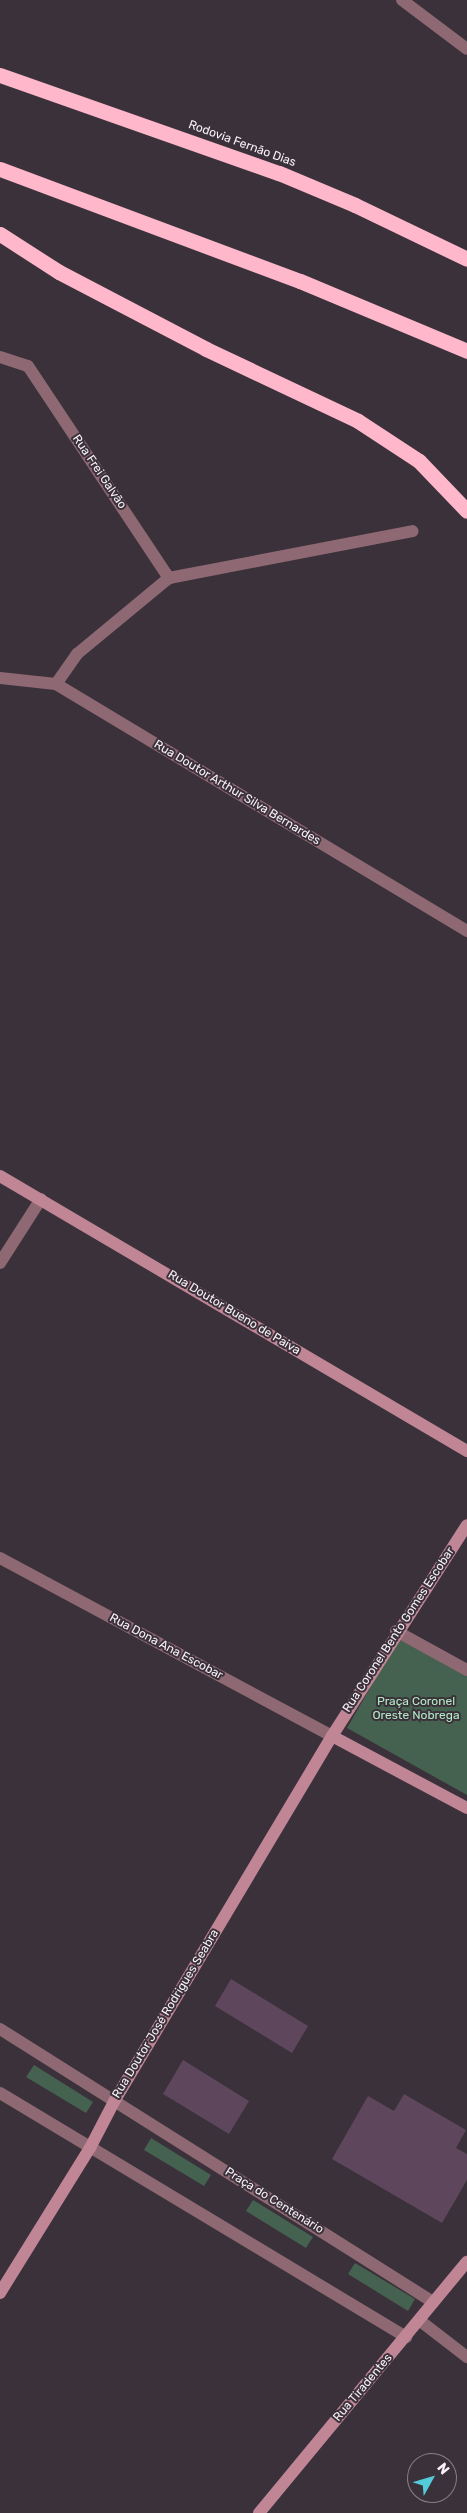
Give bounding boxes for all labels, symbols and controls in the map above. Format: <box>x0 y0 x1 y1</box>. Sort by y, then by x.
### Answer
street label: Rodovia Fernão Dias <box>186 118 298 170</box>
street label: Rua Frei Galvão <box>69 432 129 512</box>
street label: Rua Doutor Arthur Silva Bernardes <box>151 737 323 849</box>
street label: Rua Doutor Bueno de Paiva <box>165 1268 303 1358</box>
street label: Rua Coronel Bento Gomes Escobar <box>340 1545 458 1715</box>
street label: Rua Dona Ana Escobar <box>107 1611 225 1683</box>
park label: Praça Coronel Oreste Nobrega <box>372 1695 460 1723</box>
street label: Rua Doutor José Rodrigues Seabra <box>110 1927 222 2101</box>
street label: Praça do Centenário <box>222 2165 326 2237</box>
street label: Rua Tiradentes <box>330 2351 396 2425</box>
north arrow <box>407 2453 457 2503</box>
text: N <box>433 2460 453 2478</box>

